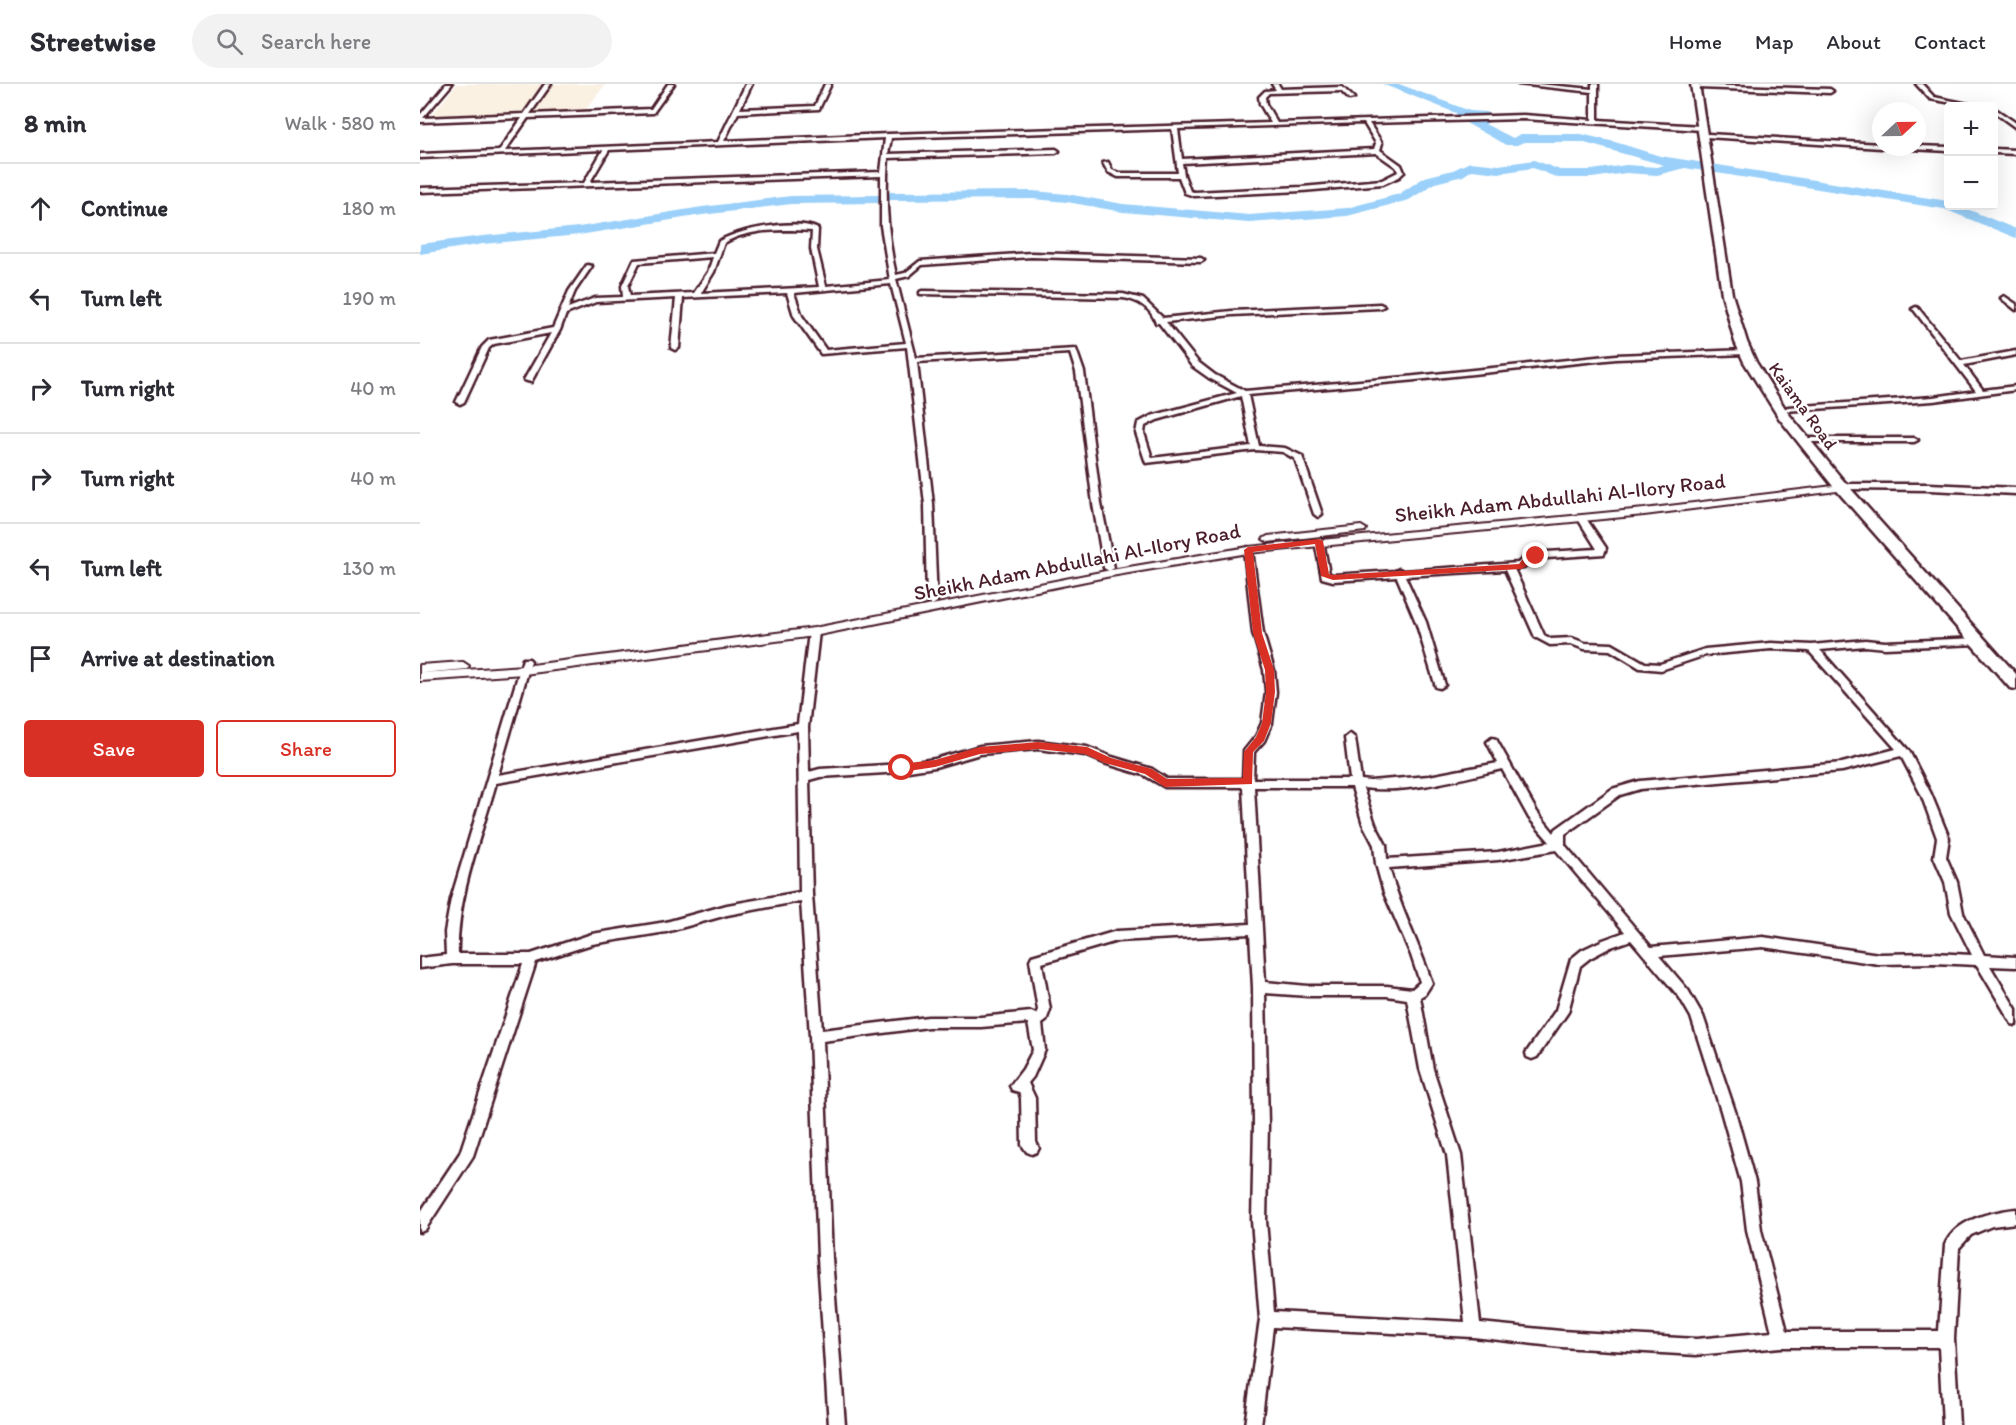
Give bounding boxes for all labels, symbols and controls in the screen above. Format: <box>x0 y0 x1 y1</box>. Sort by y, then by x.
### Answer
search box <box>192 14 612 68</box>
text: Streetwise <box>30 24 156 58</box>
icon: search <box>213 25 246 58</box>
text: Search here <box>261 28 371 55</box>
text: Home <box>1669 29 1722 54</box>
text: Map <box>1755 29 1794 54</box>
text: About <box>1827 29 1881 54</box>
text: Contact <box>1914 29 1986 54</box>
north arrow <box>1872 102 1926 156</box>
map controls <box>1944 102 1998 210</box>
button: + <box>1944 102 1998 156</box>
text: 8 min <box>24 107 86 139</box>
text: Walk · 580 m <box>284 111 396 135</box>
button: − <box>1944 156 1998 210</box>
icon: ahead <box>24 192 57 225</box>
text: Continue <box>81 195 168 222</box>
text: 180 m <box>342 196 396 220</box>
icon: left <box>24 282 57 315</box>
text: Turn left <box>81 285 162 312</box>
text: 190 m <box>343 286 396 310</box>
street label: Kaiama Road <box>1764 358 1842 454</box>
icon: right <box>24 372 57 405</box>
text: Turn right <box>81 375 175 402</box>
text: 40 m <box>350 376 396 400</box>
icon: right <box>24 462 57 495</box>
text: Turn right <box>81 465 175 492</box>
text: 40 m <box>350 466 396 490</box>
street label: Sheikh Adam Abdullahi Al-Ilory Road <box>1393 468 1727 527</box>
street label: Sheikh Adam Abdullahi Al-Ilory Road <box>911 517 1243 605</box>
route end <box>1522 542 1548 568</box>
icon: left <box>24 552 57 585</box>
text: Turn left <box>81 555 162 582</box>
text: 130 m <box>342 556 396 580</box>
icon: arrive <box>24 642 57 675</box>
text: Arrive at destination <box>81 645 275 672</box>
button: Save <box>24 720 204 777</box>
button: Share <box>216 720 396 777</box>
route start <box>888 754 914 780</box>

